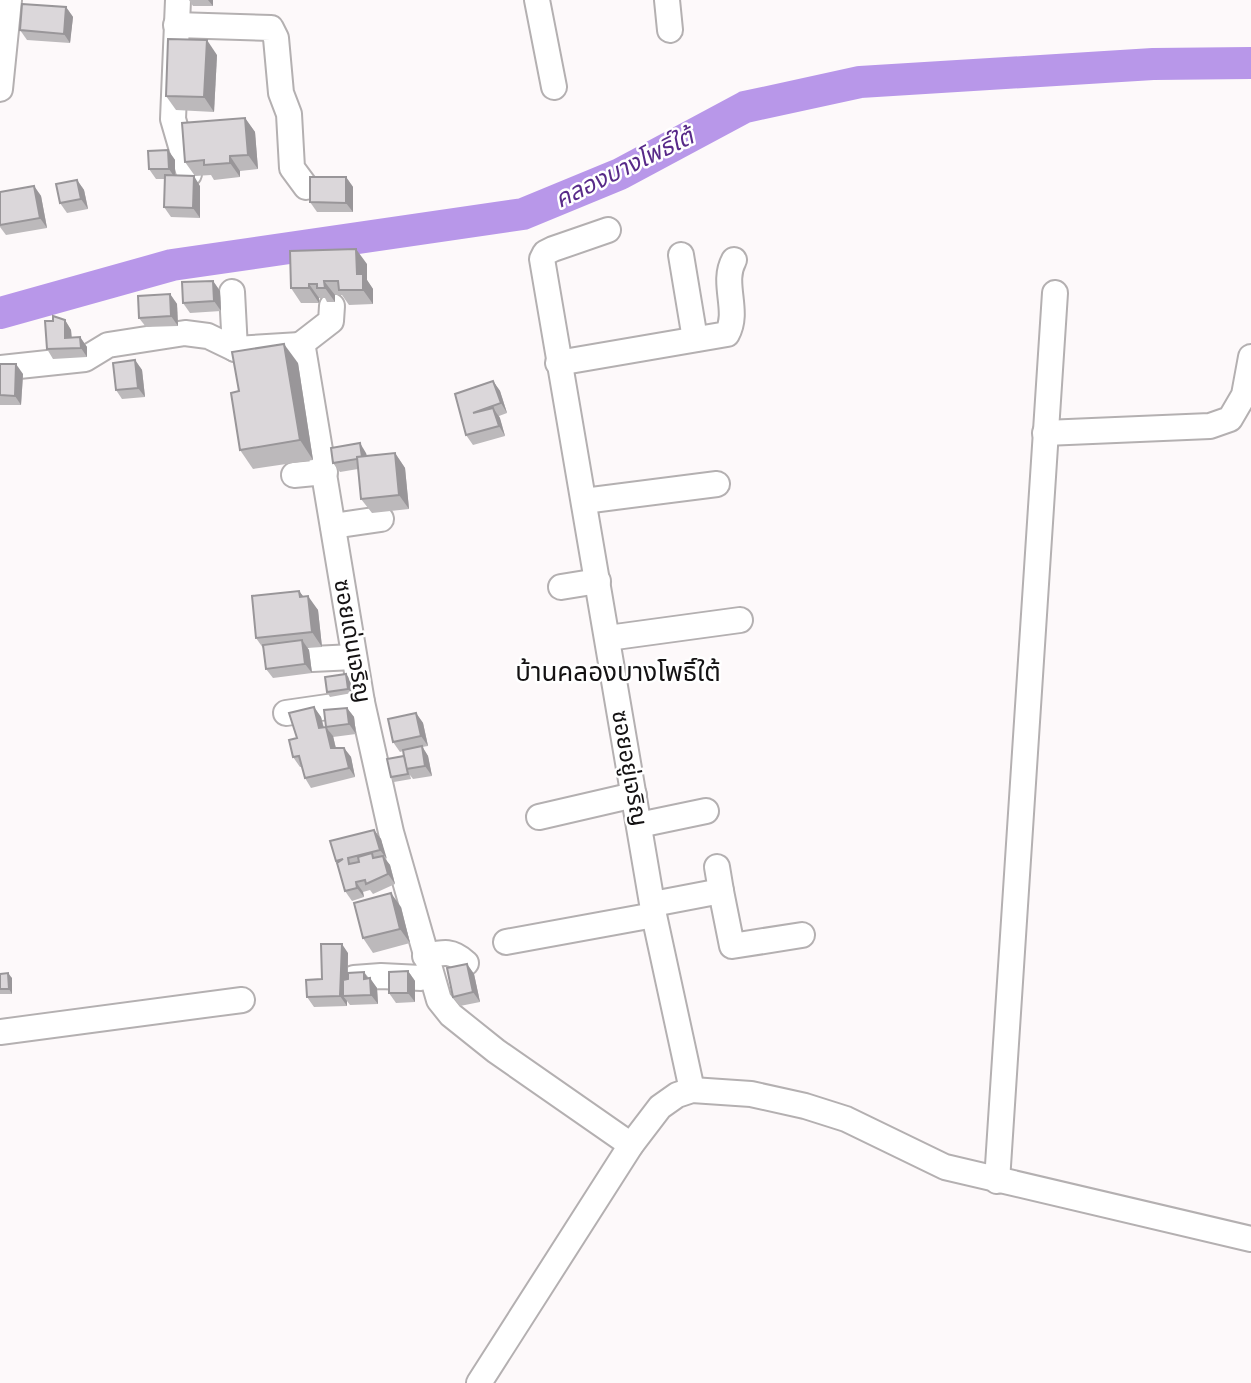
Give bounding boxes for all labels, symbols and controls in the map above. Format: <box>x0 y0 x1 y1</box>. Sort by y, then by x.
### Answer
water label: คลองบางโพธิ์ใต้ <box>550 120 701 214</box>
street label: ซอยเด่นเจริญ <box>328 577 378 705</box>
district label: บ้านคลองบางโพธิ์ใต้ <box>515 656 721 688</box>
street label: ซอยอยู่เจริญ <box>605 708 654 828</box>

